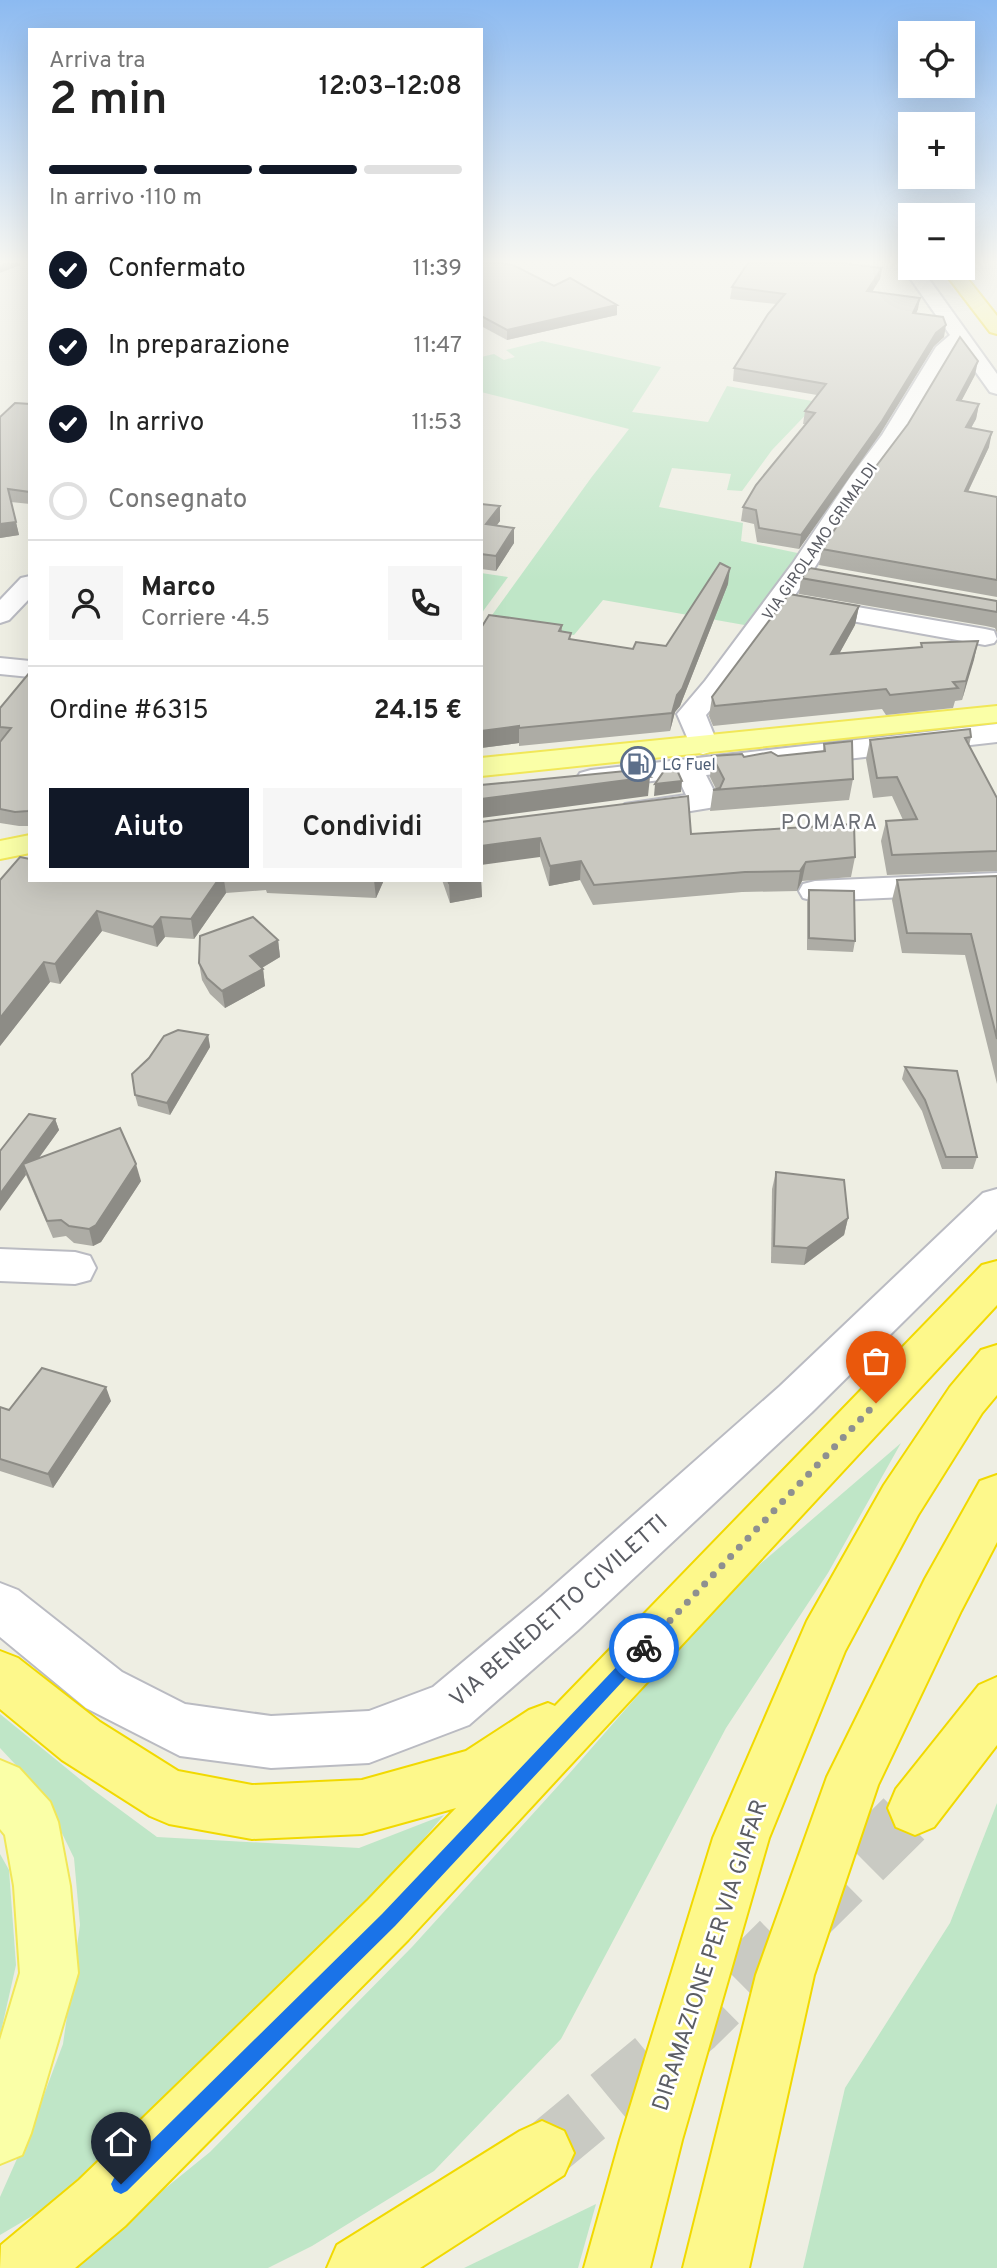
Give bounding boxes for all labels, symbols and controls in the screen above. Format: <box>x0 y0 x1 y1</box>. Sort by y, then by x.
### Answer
map controls <box>898 21 975 280</box>
button: locate <box>898 21 975 98</box>
text: Arriva tra <box>49 47 145 76</box>
text: 12:03–12:08 <box>319 71 462 104</box>
text: 2 min <box>49 72 168 131</box>
button: + <box>898 112 975 189</box>
text: In arrivo · 110 m <box>49 184 202 213</box>
button: − <box>898 203 975 280</box>
icon: check <box>49 251 87 289</box>
text: Confermato <box>108 253 246 286</box>
text: 11:39 <box>413 255 462 284</box>
icon: check <box>49 328 87 366</box>
text: In preparazione <box>108 330 290 363</box>
text: 11:47 <box>414 332 462 361</box>
icon: check <box>49 405 87 443</box>
text: In arrivo <box>108 407 204 440</box>
text: 11:53 <box>412 409 462 438</box>
street label: VIA GIROLAMO GRIMALDI <box>759 459 883 625</box>
text: Consegnato <box>108 484 247 517</box>
button: person <box>49 566 123 640</box>
button: phone <box>388 566 462 640</box>
text: Marco <box>141 572 216 605</box>
text: Corriere · 4.5 <box>141 605 270 634</box>
text: Ordine #6315 <box>49 695 209 728</box>
text: 24.15 € <box>374 695 462 728</box>
fuel station icon: LG Fuel <box>619 745 657 783</box>
place label: LG Fuel <box>662 756 716 776</box>
button: Aiuto <box>49 788 249 868</box>
button: Condividi <box>263 788 462 868</box>
district label: POMARA <box>781 810 879 837</box>
pin <box>846 1331 906 1403</box>
icon: bag <box>857 1342 895 1380</box>
street label: VIA BENEDETTO CIVILETTI <box>445 1509 675 1715</box>
courier <box>609 1613 679 1683</box>
icon: bike <box>625 1629 663 1667</box>
street label: DIRAMAZIONE PER VIA GIAFAR <box>647 1797 775 2115</box>
pin <box>91 2112 151 2184</box>
icon: home <box>102 2123 140 2161</box>

